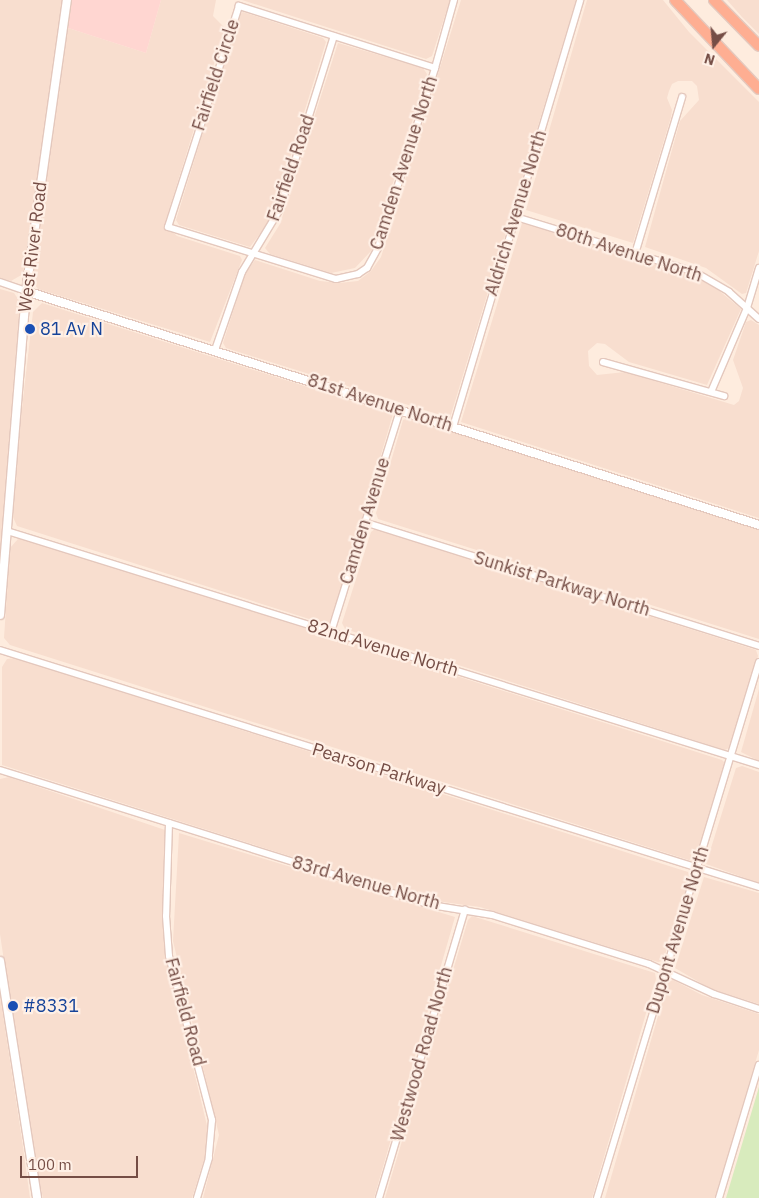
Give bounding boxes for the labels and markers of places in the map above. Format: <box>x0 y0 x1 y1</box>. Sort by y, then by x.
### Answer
place label: 81 Av N <box>40 318 103 340</box>
marker: 81 Av N <box>24 323 36 335</box>
place label: #8331 <box>23 995 79 1017</box>
marker: #8331 <box>7 1000 19 1012</box>

